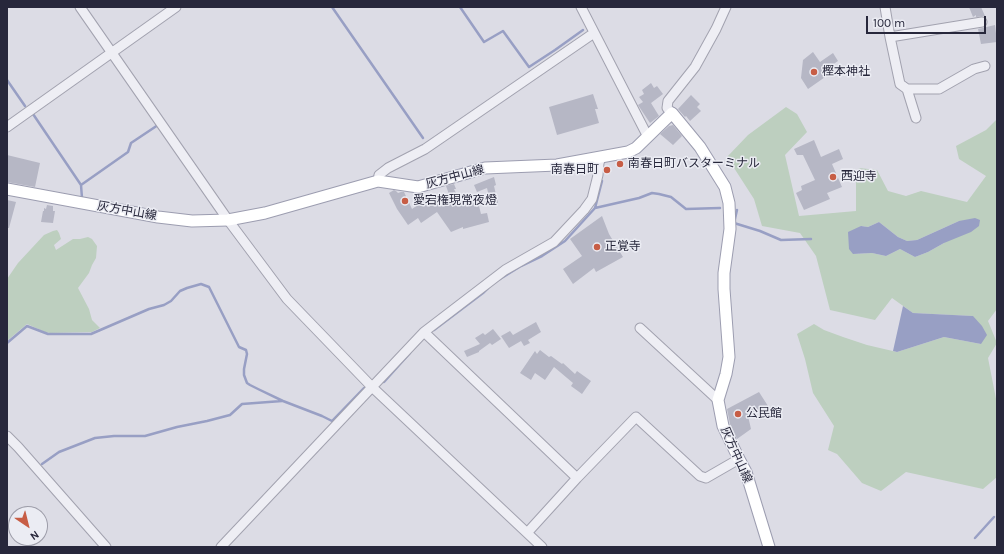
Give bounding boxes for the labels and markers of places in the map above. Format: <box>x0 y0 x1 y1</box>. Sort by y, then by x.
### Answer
place label: 樫本神社 <box>822 65 870 79</box>
marker: 樫本神社 <box>809 67 819 77</box>
place label: 南春日町バスターミナル <box>628 157 760 171</box>
marker: 南春日町バスターミナル <box>615 159 625 169</box>
place label: 南春日町 <box>551 163 599 177</box>
marker: 南春日町 <box>602 165 612 175</box>
place label: 西迎寺 <box>841 170 877 184</box>
marker: 西迎寺 <box>828 172 838 182</box>
place label: 愛宕権現常夜燈 <box>413 194 497 208</box>
marker: 愛宕権現常夜燈 <box>400 196 410 206</box>
place label: 正覚寺 <box>605 240 641 254</box>
marker: 正覚寺 <box>592 242 602 252</box>
place label: 公民館 <box>746 407 782 421</box>
marker: 公民館 <box>733 409 743 419</box>

